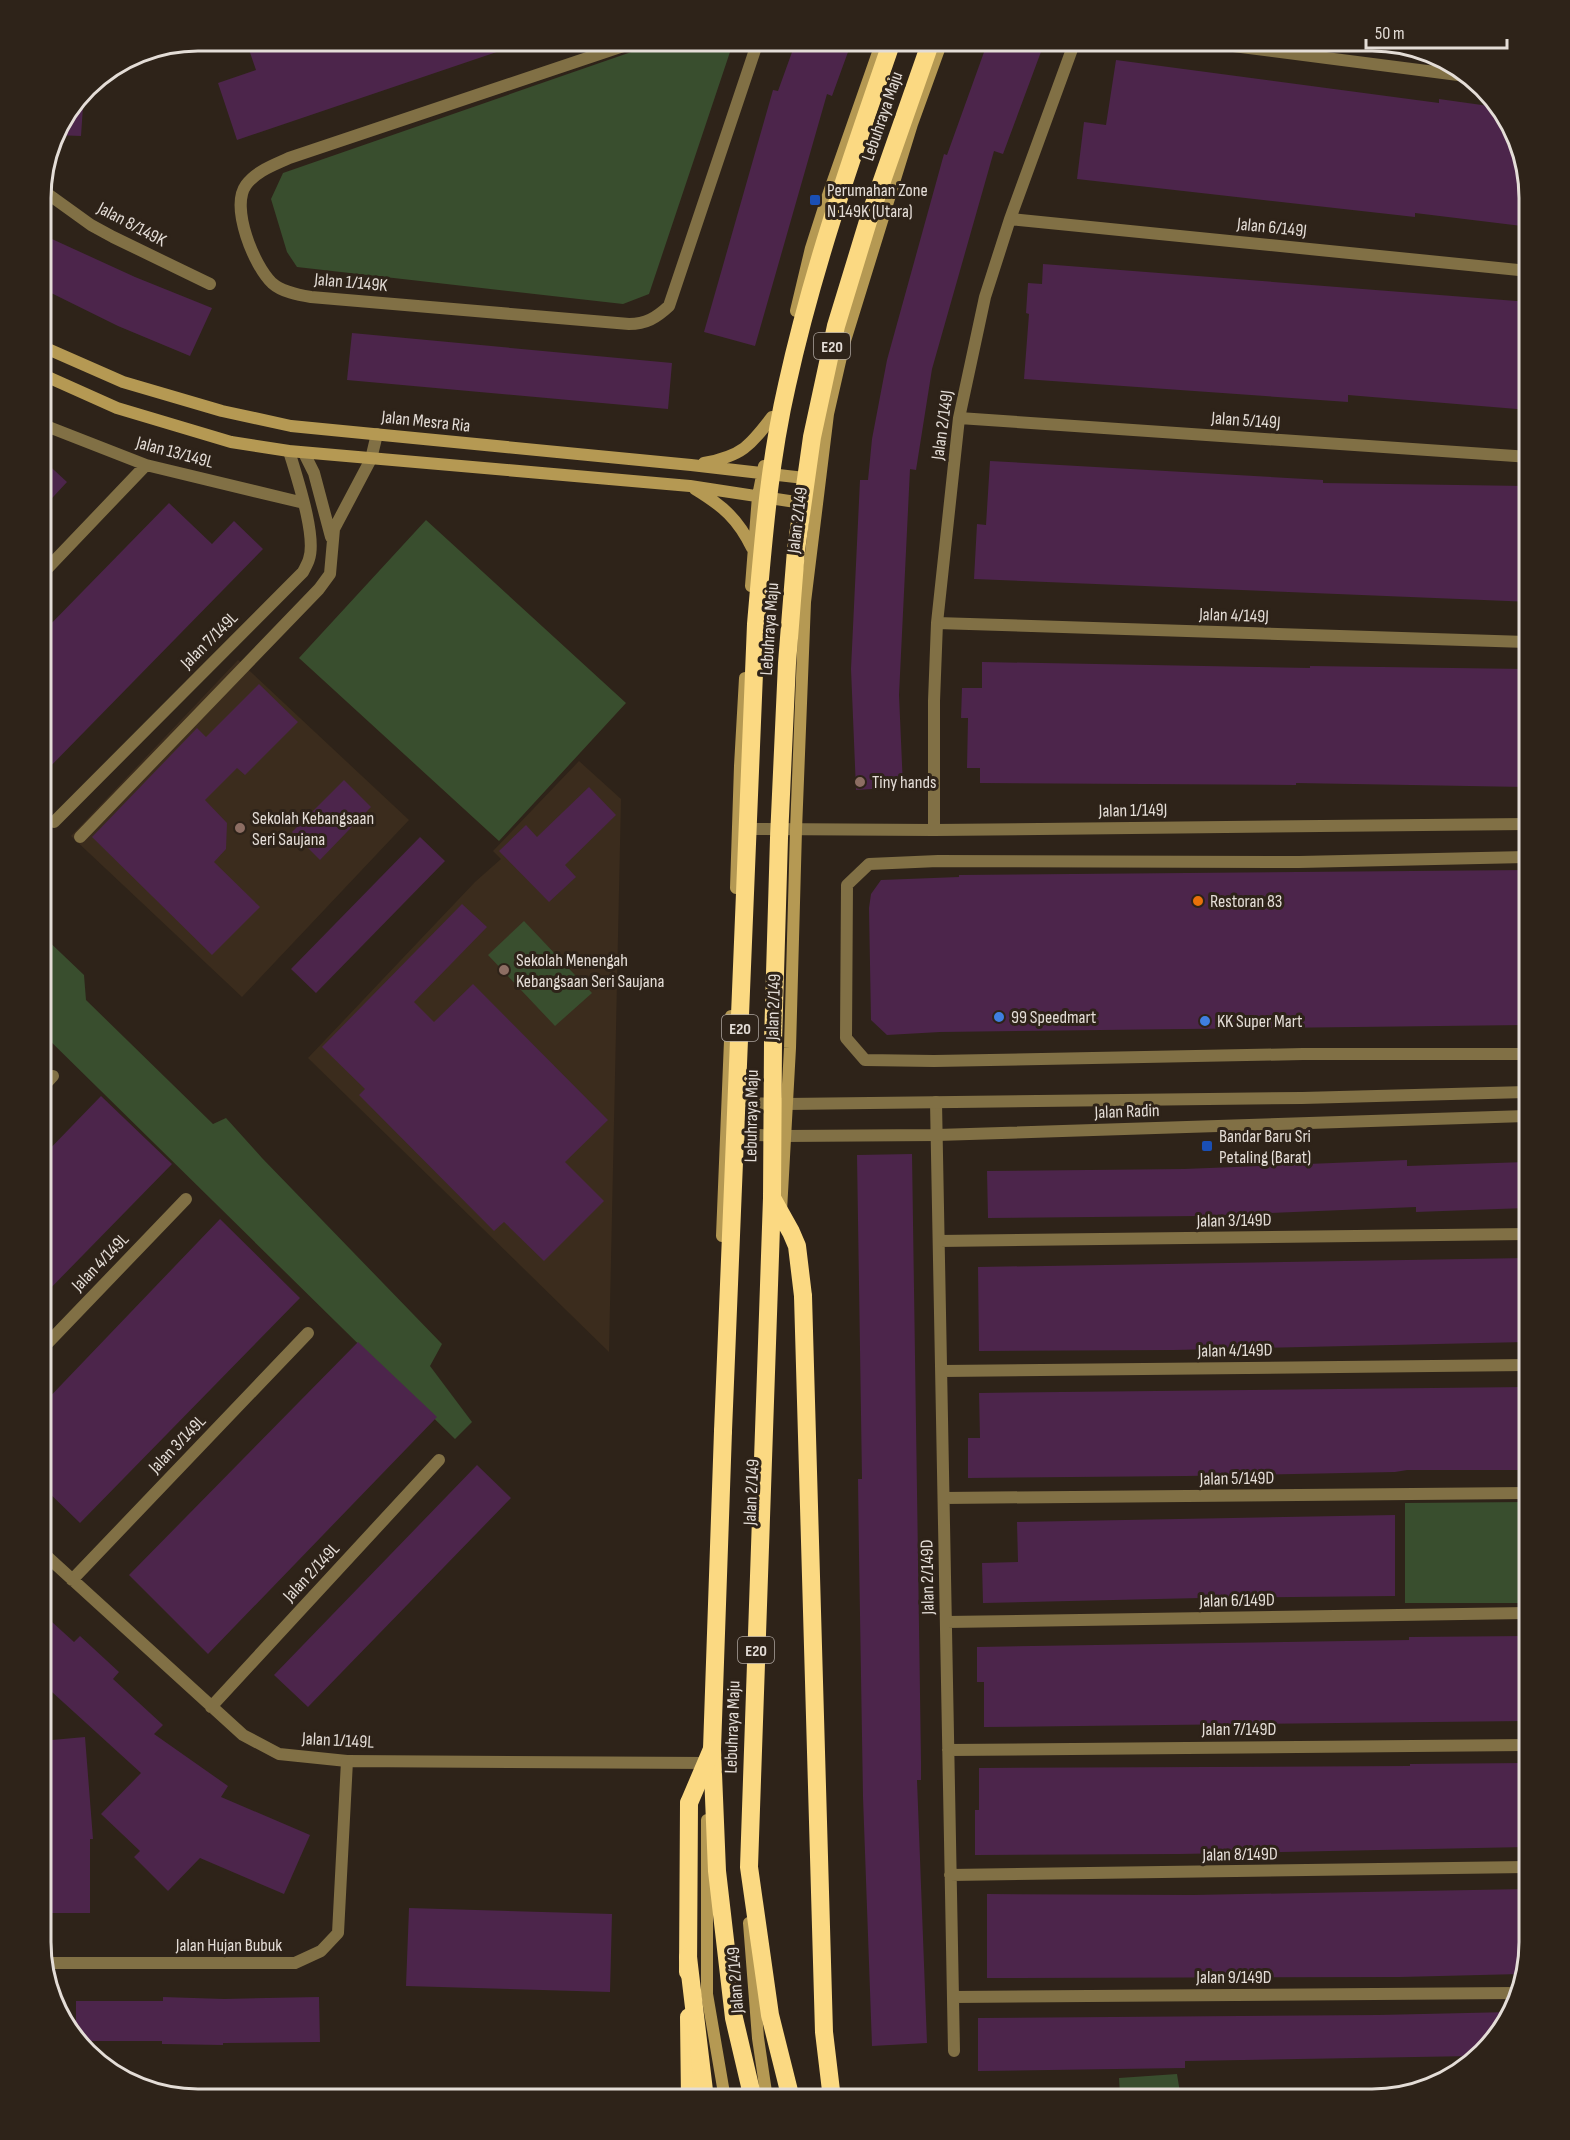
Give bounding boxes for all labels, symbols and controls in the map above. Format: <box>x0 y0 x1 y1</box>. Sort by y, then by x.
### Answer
scale bar <box>1366 12 1507 50</box>
text: 50 m <box>1375 23 1405 44</box>
street label: Lebuhraya Maju <box>857 69 908 164</box>
place label: Perumahan Zone N 149K (Utara) <box>827 180 928 222</box>
marker: Perumahan Zone N 149K (Utara) <box>808 193 822 207</box>
street label: Jalan 8/149K <box>93 197 170 252</box>
street label: Jalan 6/149J <box>1235 213 1308 242</box>
street label: Jalan 1/149K <box>313 269 389 296</box>
road number: E20 <box>814 333 850 359</box>
street label: Jalan 2/149J <box>927 389 958 462</box>
street label: Jalan Mesra Ria <box>380 406 471 437</box>
street label: Jalan 5/149J <box>1210 408 1281 433</box>
street label: Jalan 13/149L <box>133 432 216 473</box>
street label: Jalan 2/149 <box>783 486 812 555</box>
street label: Lebuhraya Maju <box>756 582 783 676</box>
street label: Jalan 4/149J <box>1198 604 1269 627</box>
street label: Jalan 7/149L <box>176 607 243 674</box>
place label: Tiny hands <box>872 772 936 793</box>
marker: Tiny hands <box>853 775 867 789</box>
street label: Jalan 1/149J <box>1097 799 1168 822</box>
place label: Sekolah Kebangsaan Seri Saujana <box>252 808 374 850</box>
marker: Sekolah Kebangsaan Seri Saujana <box>233 821 247 835</box>
place label: Restoran 83 <box>1210 891 1282 912</box>
marker: Restoran 83 <box>1191 894 1205 908</box>
place label: Sekolah Menengah Kebangsaan Seri Saujana <box>516 950 664 992</box>
marker: Sekolah Menengah Kebangsaan Seri Saujana <box>497 963 511 977</box>
street label: Jalan 2/149 <box>762 973 785 1042</box>
place label: 99 Speedmart <box>1011 1007 1097 1028</box>
marker: 99 Speedmart <box>992 1010 1006 1024</box>
place label: KK Super Mart <box>1217 1011 1303 1032</box>
marker: KK Super Mart <box>1198 1014 1212 1028</box>
road number: E20 <box>722 1015 758 1041</box>
street label: Lebuhraya Maju <box>740 1069 763 1163</box>
street label: Jalan Radin <box>1093 1100 1160 1123</box>
place label: Bandar Baru Sri Petaling (Barat) <box>1219 1126 1311 1168</box>
marker: Bandar Baru Sri Petaling (Barat) <box>1200 1139 1214 1153</box>
street label: Jalan 3/149D <box>1195 1209 1272 1232</box>
street label: Jalan 4/149L <box>67 1229 133 1297</box>
street label: Jalan 4/149D <box>1196 1339 1273 1362</box>
street label: Jalan 3/149L <box>144 1411 210 1479</box>
street label: Jalan 2/149 <box>739 1458 764 1527</box>
street label: Jalan 5/149D <box>1199 1467 1274 1490</box>
street label: Jalan 2/149L <box>278 1538 344 1607</box>
street label: Jalan 2/149D <box>916 1539 939 1616</box>
street label: Jalan 6/149D <box>1198 1589 1275 1612</box>
road number: E20 <box>738 1637 774 1663</box>
street label: Lebuhraya Maju <box>720 1680 745 1774</box>
street label: Jalan 7/149D <box>1201 1719 1276 1740</box>
street label: Jalan 1/149L <box>301 1728 375 1753</box>
street label: Jalan 8/149D <box>1201 1843 1278 1866</box>
street label: Jalan Hujan Bubuk <box>175 1935 282 1956</box>
street label: Jalan 2/149 <box>723 1946 748 2015</box>
street label: Jalan 9/149D <box>1195 1967 1272 1988</box>

